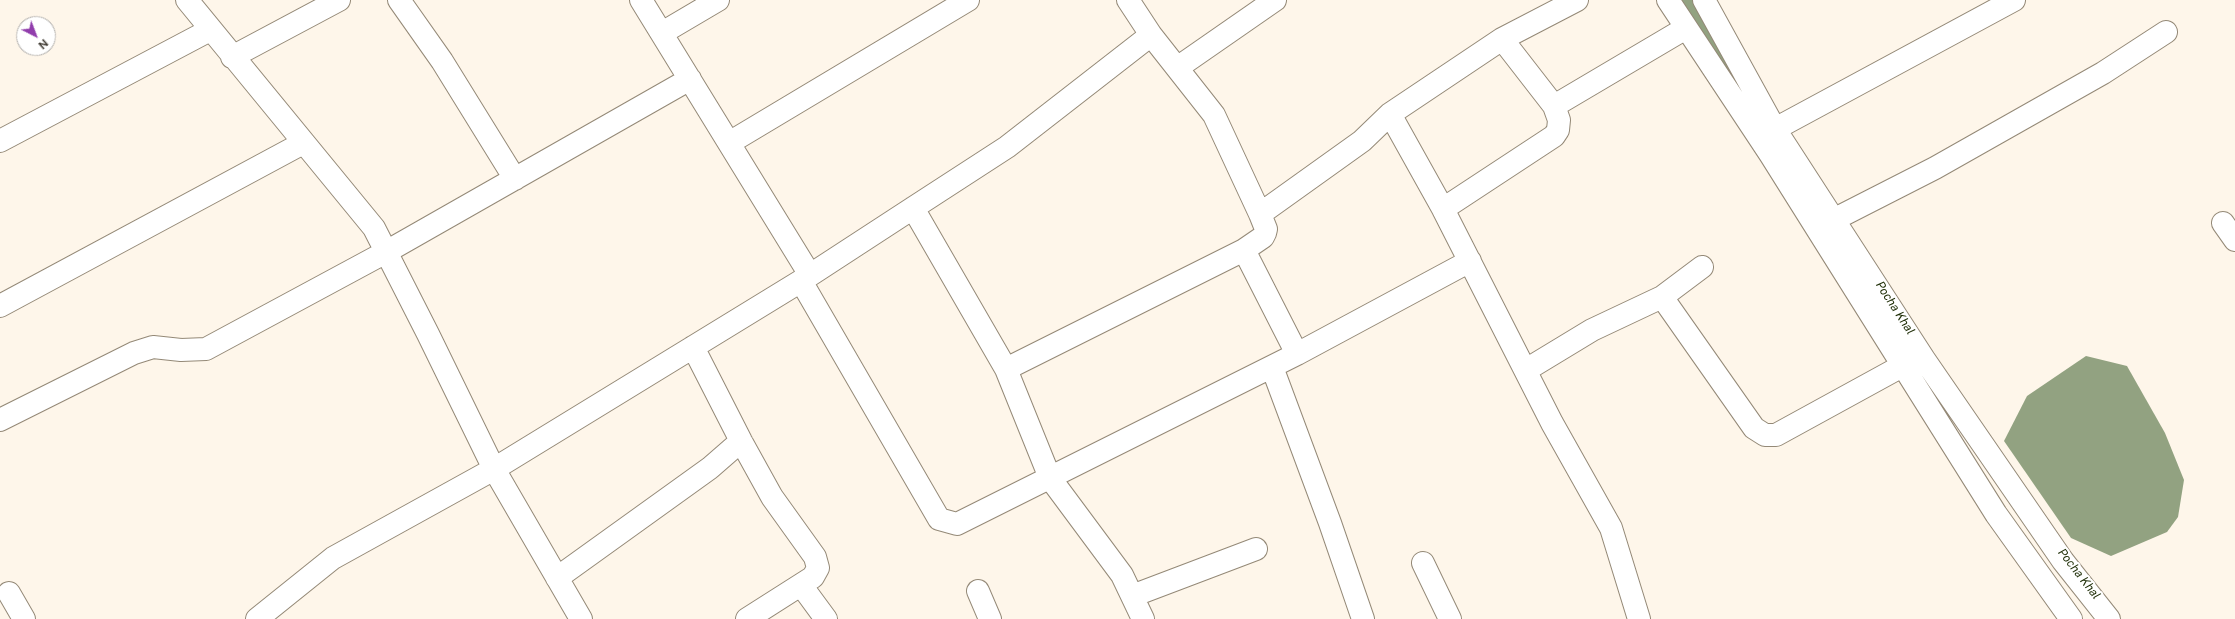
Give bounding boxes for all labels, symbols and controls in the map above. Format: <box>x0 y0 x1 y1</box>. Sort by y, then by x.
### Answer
north arrow <box>16 16 56 56</box>
text: N <box>36 37 51 52</box>
water label: Pocha Khal <box>1872 279 1918 337</box>
water label: Pocha Khal <box>2055 546 2103 602</box>

